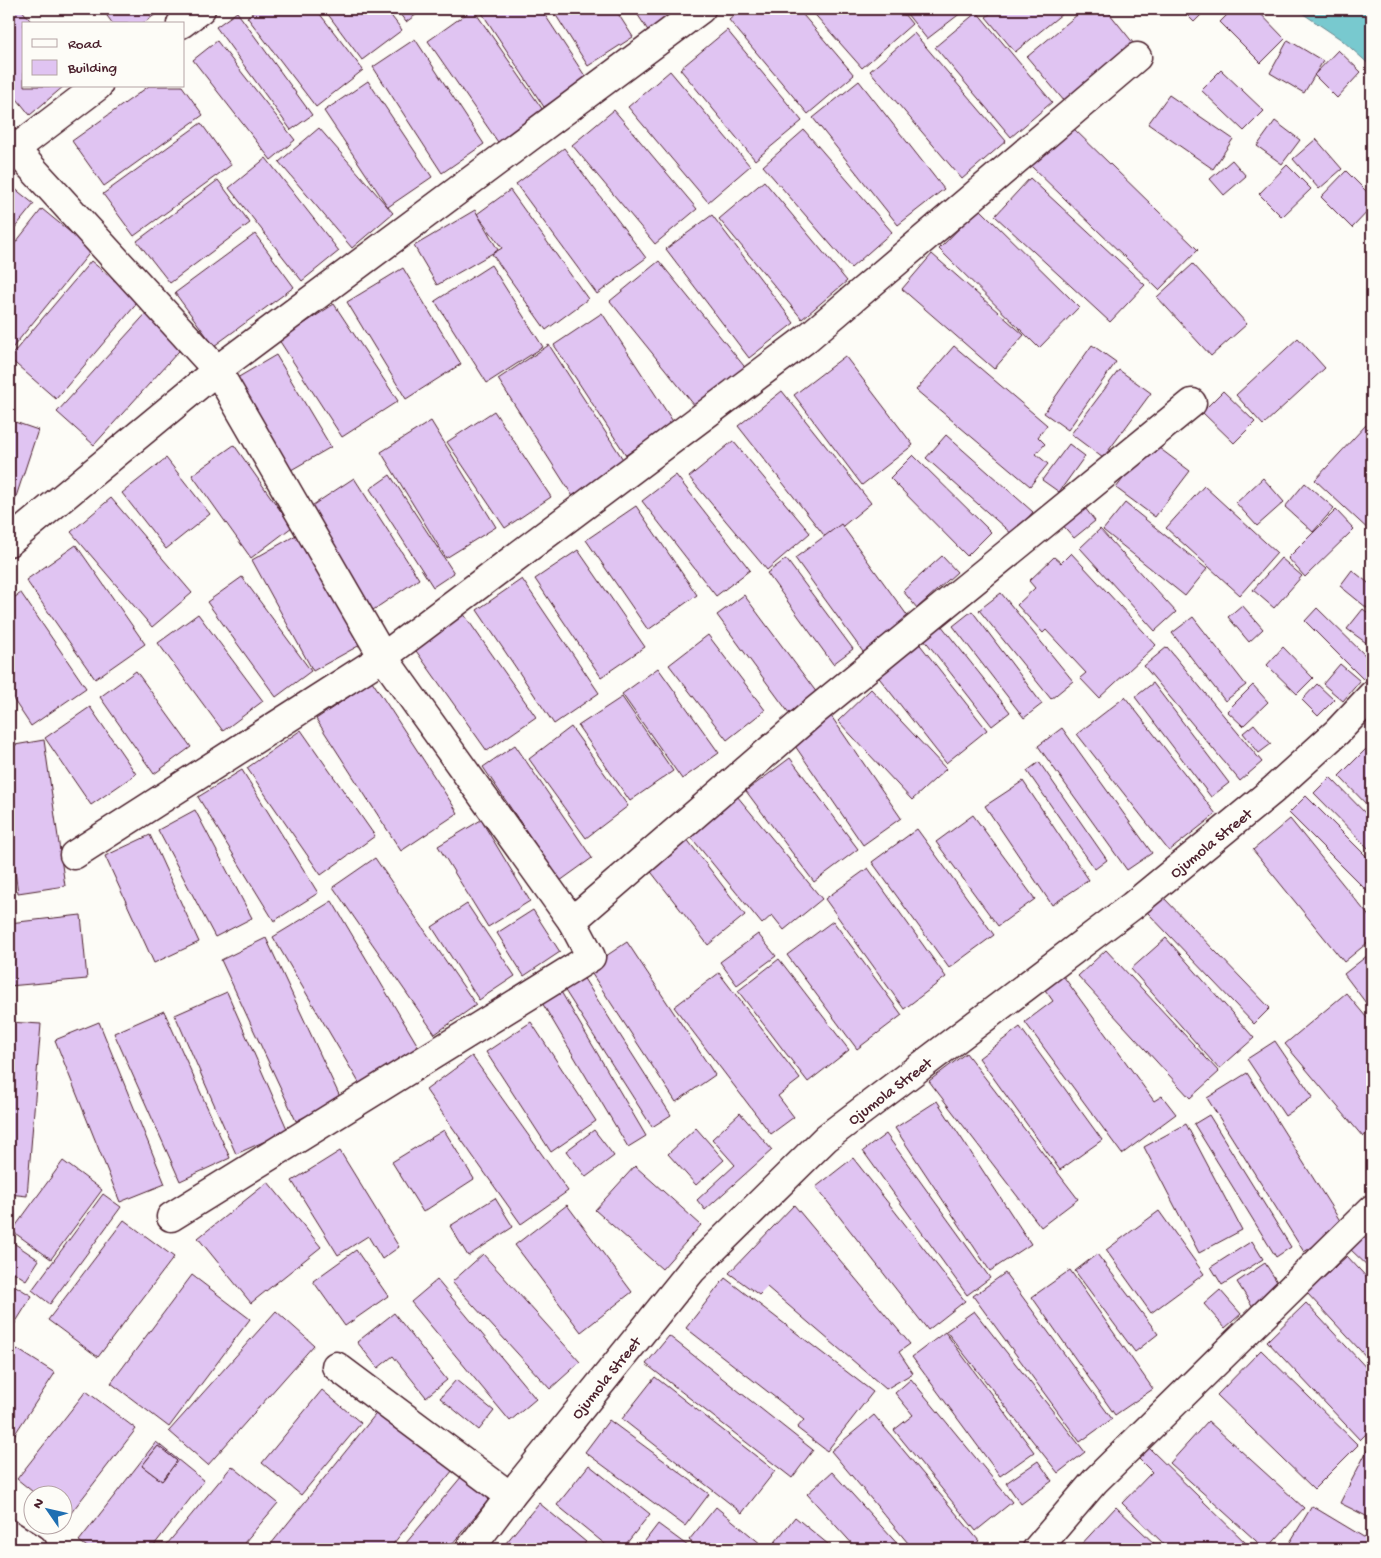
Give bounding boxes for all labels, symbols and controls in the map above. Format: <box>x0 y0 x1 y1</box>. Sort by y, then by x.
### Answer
legend <box>22 22 185 88</box>
text: Road <box>68 36 102 54</box>
text: Building <box>67 60 117 78</box>
street label: Ojumola Street <box>1167 805 1258 884</box>
street label: Ojumola Street <box>845 1054 938 1131</box>
street label: Ojumola Street <box>569 1333 648 1424</box>
north arrow <box>22 1486 72 1536</box>
text: N <box>30 1496 49 1513</box>

